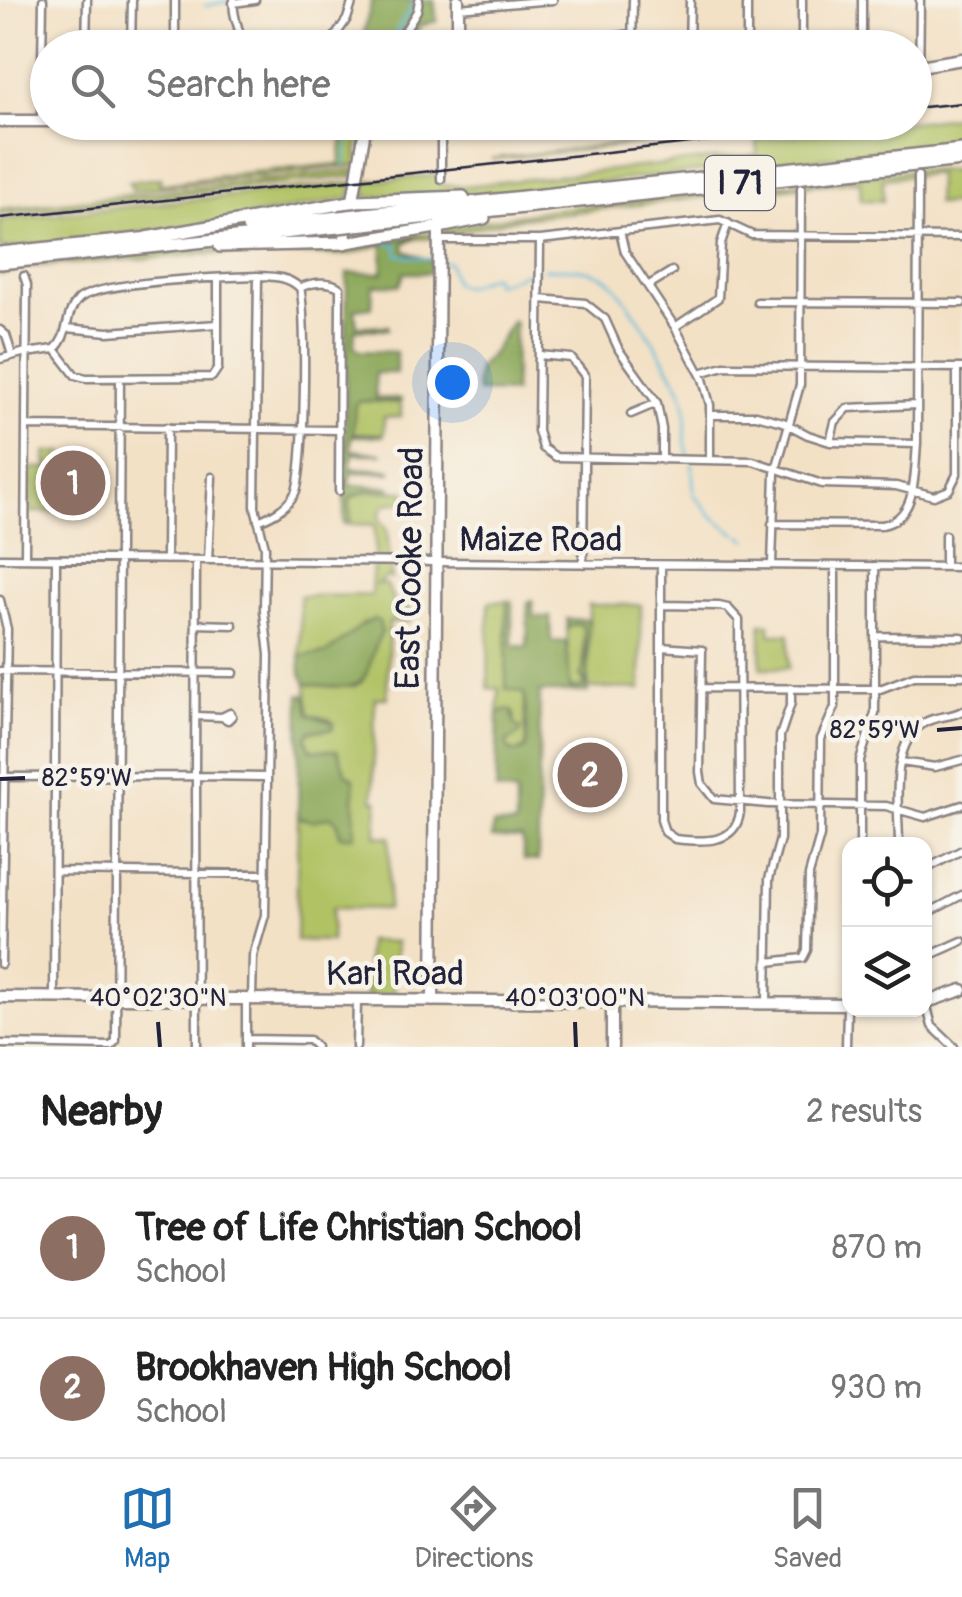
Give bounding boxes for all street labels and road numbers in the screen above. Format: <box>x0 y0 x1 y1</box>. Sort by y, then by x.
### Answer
road number: I 71 <box>705 156 775 210</box>
street label: East Cooke Road <box>386 446 434 690</box>
street label: Maize Road <box>459 518 623 562</box>
street label: Karl Road <box>326 952 464 996</box>

